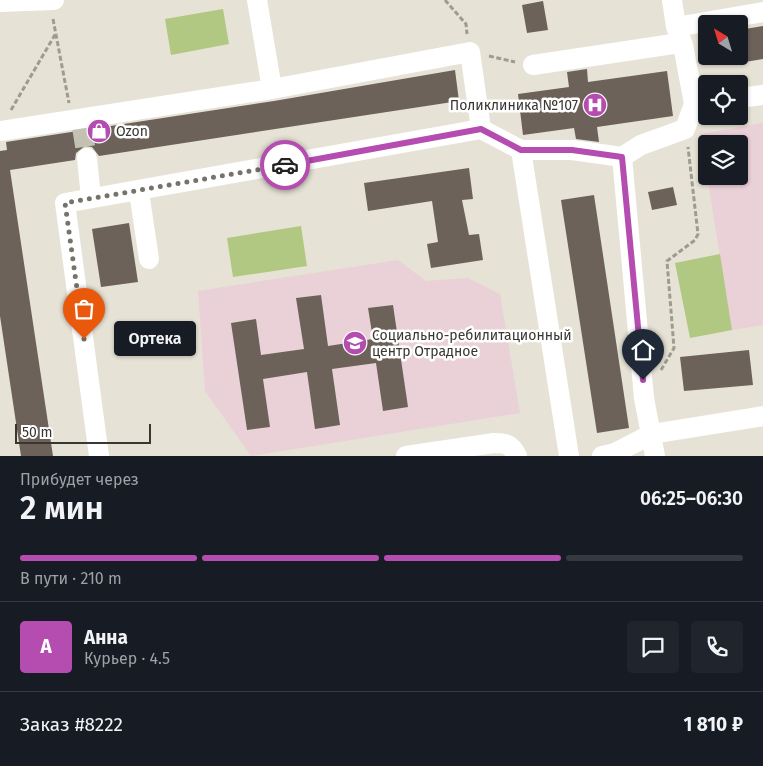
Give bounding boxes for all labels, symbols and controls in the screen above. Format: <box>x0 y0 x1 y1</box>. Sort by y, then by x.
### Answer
north arrow <box>698 15 748 65</box>
map controls <box>698 15 748 185</box>
button: locate <box>698 75 748 125</box>
hospital icon: Поликлиника №107 <box>582 92 608 118</box>
place label: Поликлиника №107 <box>450 97 578 114</box>
shop icon: Ozon <box>86 118 112 144</box>
place label: Ozon <box>116 123 148 140</box>
button: layers <box>698 135 748 185</box>
courier <box>260 140 310 190</box>
icon: car <box>271 151 299 179</box>
pin <box>63 288 105 339</box>
icon: bag <box>70 295 98 323</box>
callout: Ортека <box>114 322 196 356</box>
place label: Социально-ребилитационный центр Отрадное <box>372 327 572 360</box>
text: Ортека <box>128 329 182 348</box>
pin <box>622 329 664 380</box>
school or university icon: Социально-ребилитационный центр Отрадное <box>342 330 368 356</box>
icon: home <box>629 336 657 364</box>
scale bar <box>15 421 151 444</box>
text: 50 m <box>22 424 53 441</box>
text: Прибудет через <box>20 470 139 489</box>
text: 06:25–06:30 <box>640 487 743 510</box>
text: 2 мин <box>20 489 103 527</box>
text: В пути · 210 m <box>20 569 122 588</box>
button: chat <box>627 621 679 673</box>
button: phone <box>691 621 743 673</box>
text: Анна <box>84 626 128 649</box>
text: А <box>40 635 52 658</box>
text: Курьер · 4.5 <box>84 649 170 668</box>
text: Заказ #8222 <box>20 713 123 736</box>
text: 1 810 ₽ <box>683 713 743 736</box>

